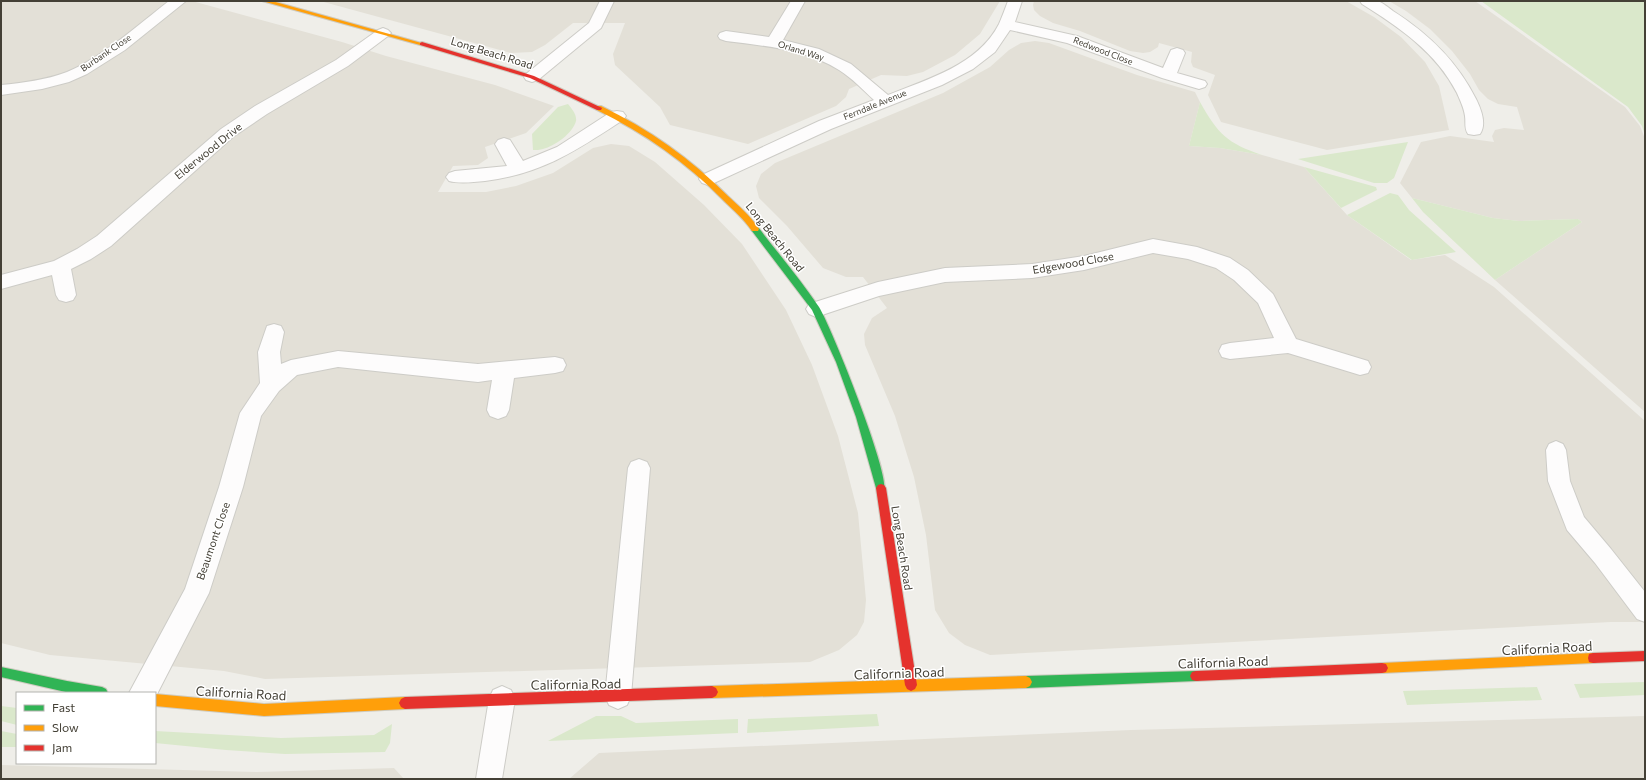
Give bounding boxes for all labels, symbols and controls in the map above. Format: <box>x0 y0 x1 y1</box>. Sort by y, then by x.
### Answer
street label: Burbank Close <box>78 31 133 74</box>
street label: Long Beach Road <box>449 34 535 71</box>
street label: Redwood Close <box>1072 34 1135 67</box>
street label: Orland Way <box>777 38 826 63</box>
street label: Ferndale Avenue <box>842 87 908 122</box>
street label: Elderwood Drive <box>171 119 244 182</box>
street label: Long Beach Road <box>743 199 807 274</box>
street label: Edgewood Close <box>1031 249 1115 276</box>
street label: Beaumont Close <box>193 500 232 581</box>
street label: Long Beach Road <box>889 505 916 591</box>
street label: California Road <box>1501 638 1593 658</box>
street label: California Road <box>1177 652 1269 672</box>
street label: California Road <box>853 663 945 683</box>
street label: California Road <box>531 675 621 693</box>
street label: California Road <box>195 683 287 703</box>
legend <box>16 692 156 764</box>
text: Fast <box>52 700 75 714</box>
text: Slow <box>52 720 79 734</box>
text: Jam <box>52 740 72 755</box>

